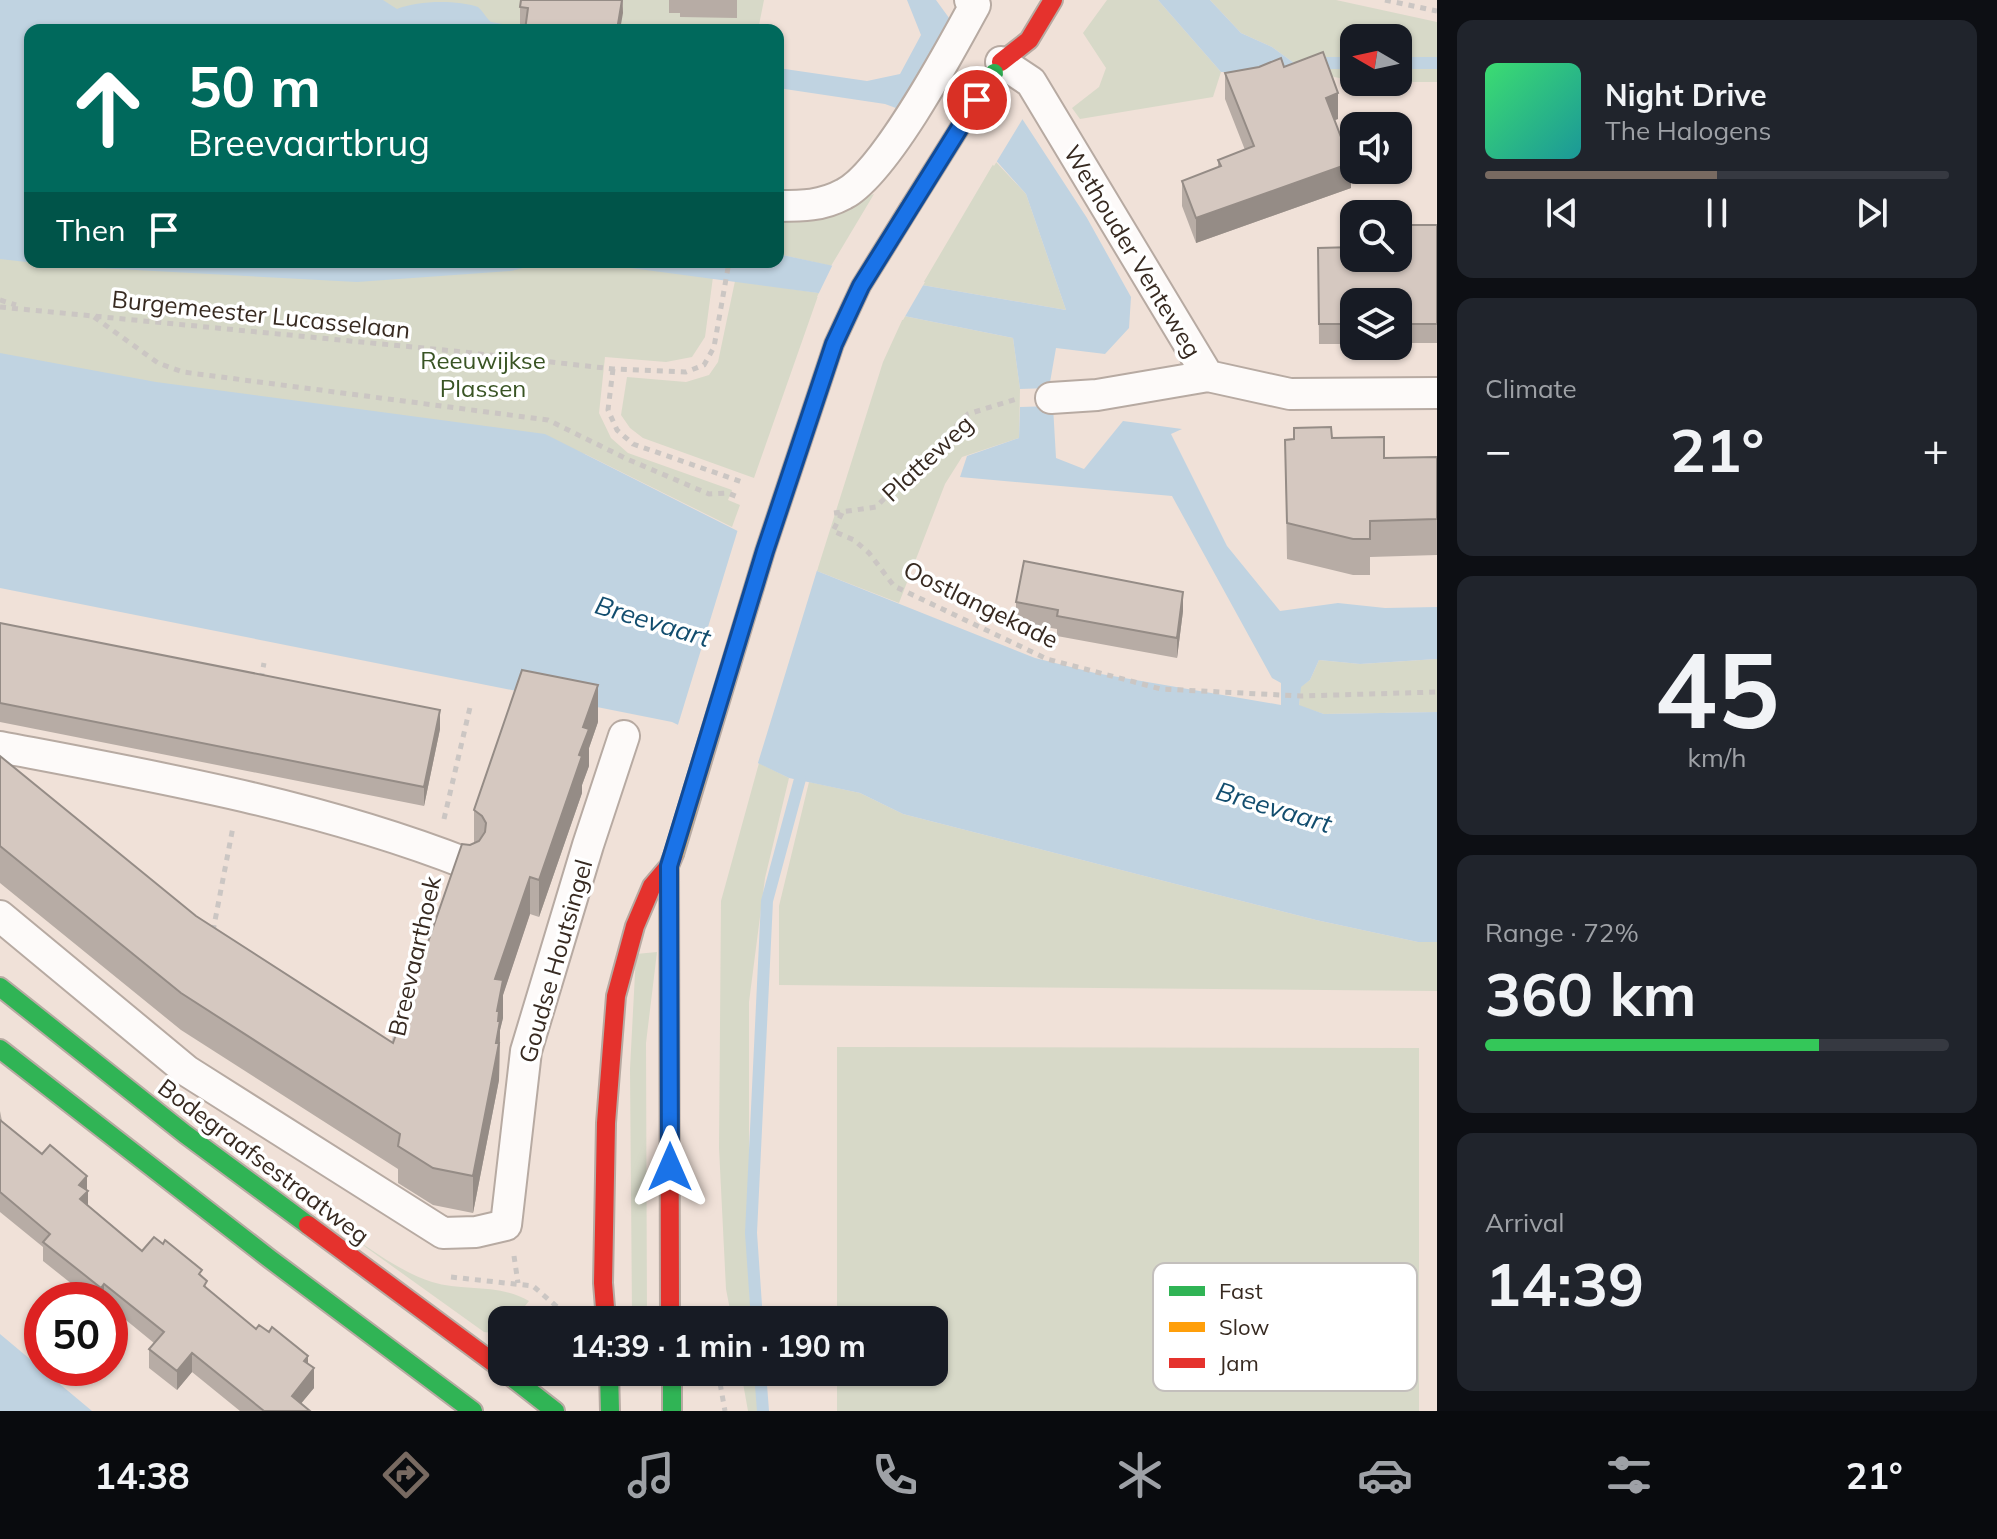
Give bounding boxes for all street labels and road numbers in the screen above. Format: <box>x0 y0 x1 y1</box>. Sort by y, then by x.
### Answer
street label: Wethouder Venteweg <box>1058 139 1208 363</box>
street label: Burgemeester Lucasselaan <box>110 283 412 345</box>
street label: Platteweg <box>875 408 979 508</box>
street label: Oostlangekade <box>899 554 1063 654</box>
street label: Goudse Houtsingel <box>512 856 598 1066</box>
street label: Breevaarthoek <box>381 873 447 1039</box>
street label: Bodegraafsestraatweg <box>152 1072 376 1250</box>

